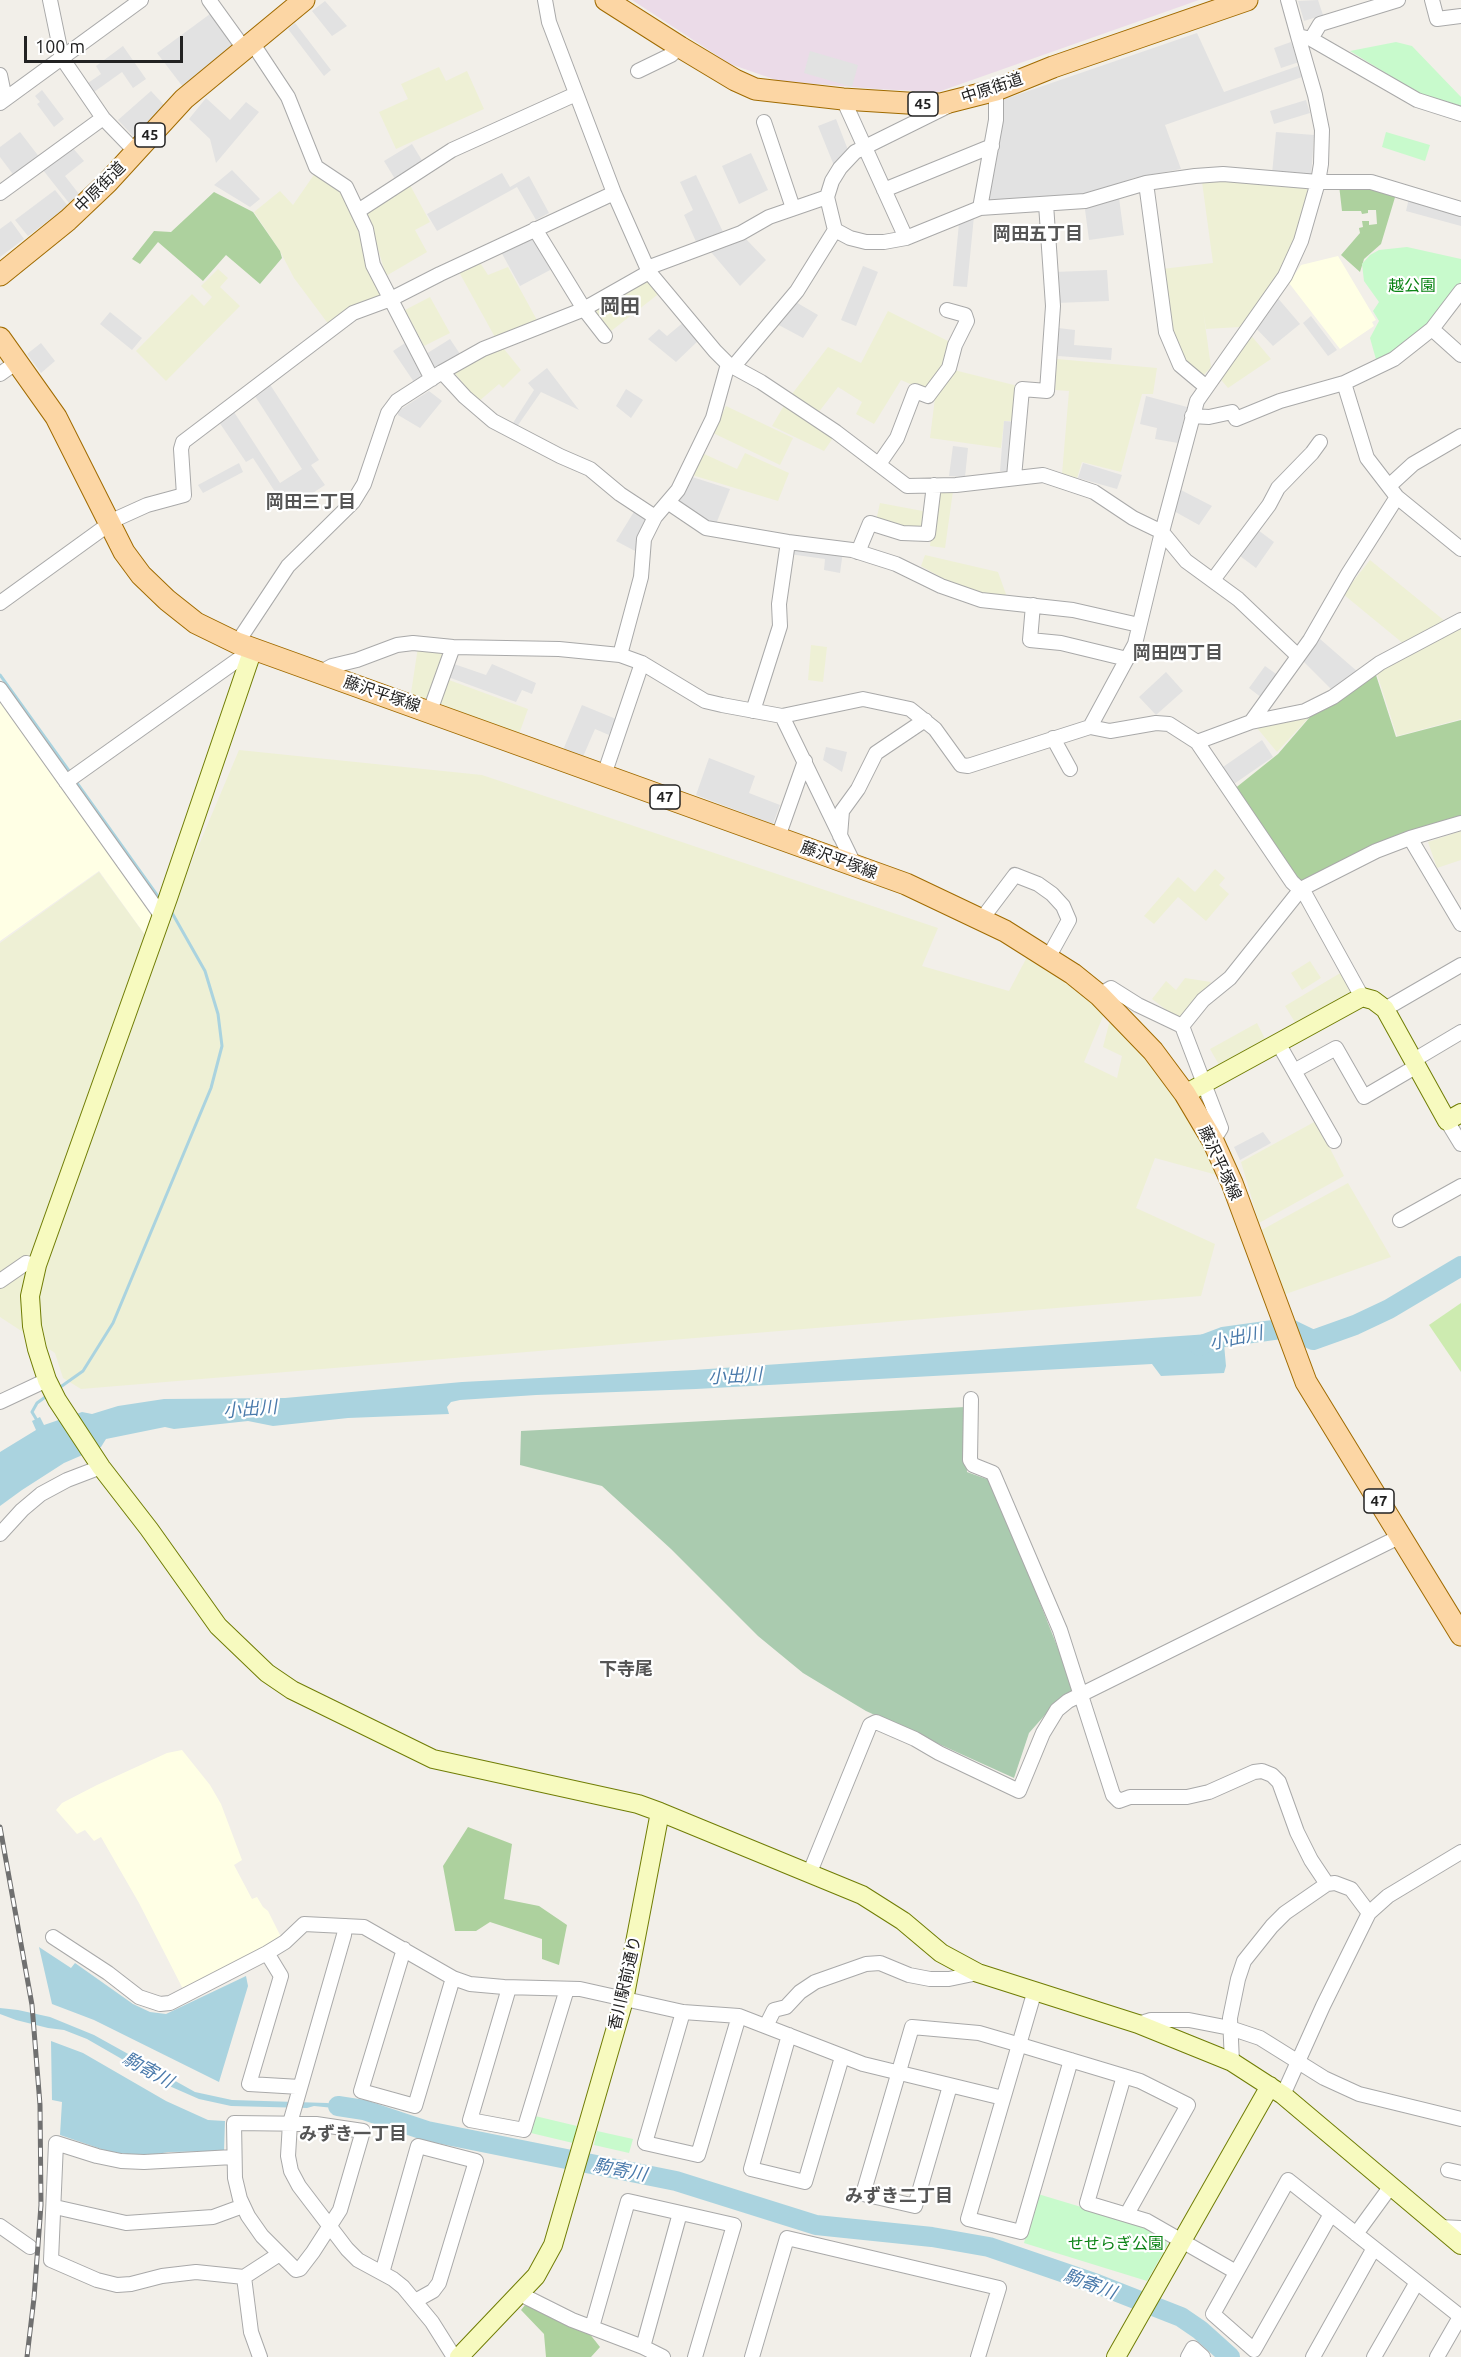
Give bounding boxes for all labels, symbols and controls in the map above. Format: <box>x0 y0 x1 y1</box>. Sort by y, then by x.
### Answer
scale bar <box>27 24 186 62</box>
text: 100 m <box>35 36 85 56</box>
street label: 中原街道 <box>959 69 1025 107</box>
road number: 45 <box>908 92 938 116</box>
road number: 45 <box>135 123 165 147</box>
street label: 中原街道 <box>71 158 129 216</box>
district label: 岡田五丁目 <box>993 223 1083 245</box>
park label: 越公園 <box>1388 276 1436 296</box>
district label: 岡田 <box>600 294 640 318</box>
district label: 岡田三丁目 <box>266 491 356 513</box>
district label: 岡田四丁目 <box>1133 642 1223 664</box>
street label: 藤沢平塚線 <box>341 672 423 716</box>
road number: 47 <box>650 785 680 809</box>
street label: 藤沢平塚線 <box>798 837 880 883</box>
street label: 藤沢平塚線 <box>1194 1123 1246 1203</box>
water label: 小出川 <box>1207 1322 1265 1354</box>
water label: 小出川 <box>707 1364 763 1388</box>
water label: 小出川 <box>222 1396 278 1422</box>
road number: 47 <box>1364 1489 1394 1513</box>
district label: 下寺尾 <box>599 1658 653 1680</box>
street label: 香川駅前通り <box>605 1934 645 2032</box>
water label: 駒寄川 <box>119 2047 177 2093</box>
district label: みずき一丁目 <box>299 2123 407 2145</box>
water label: 駒寄川 <box>591 2154 649 2186</box>
district label: みずき二丁目 <box>845 2185 953 2207</box>
park label: せせらぎ公園 <box>1068 2234 1164 2254</box>
water label: 駒寄川 <box>1061 2265 1119 2303</box>

